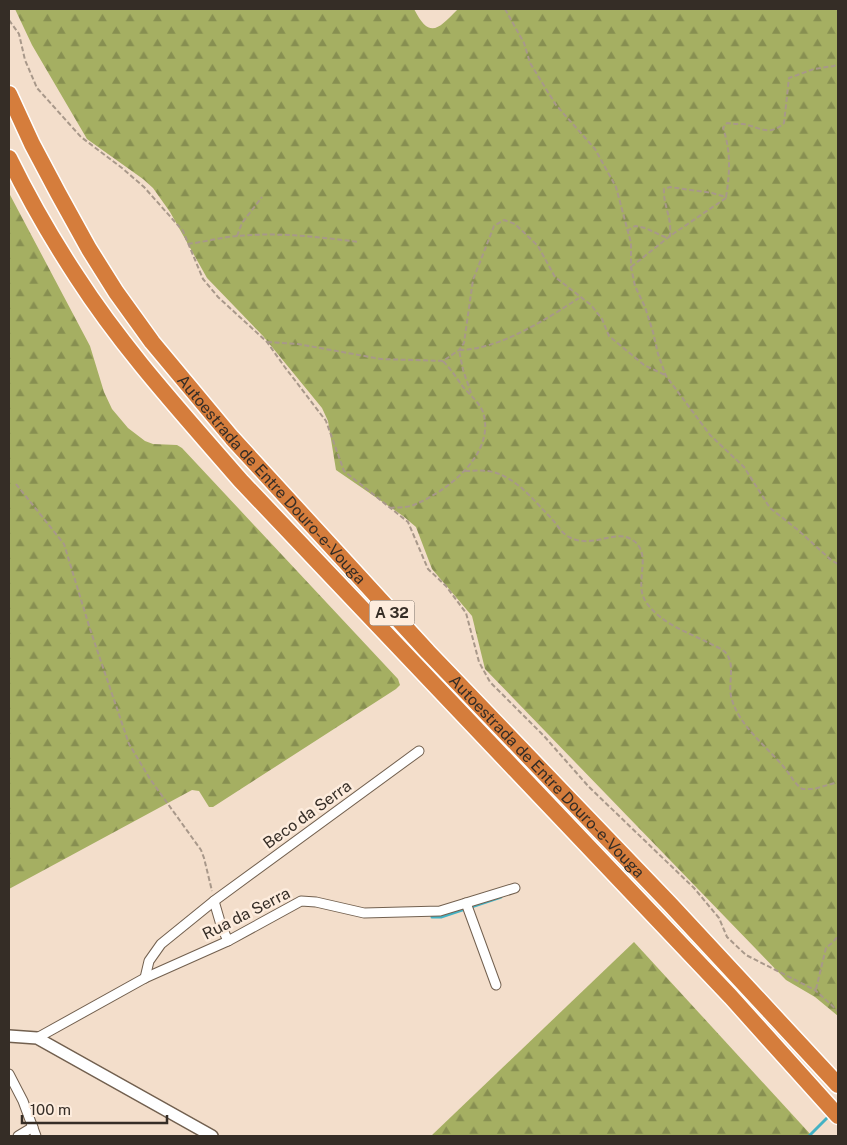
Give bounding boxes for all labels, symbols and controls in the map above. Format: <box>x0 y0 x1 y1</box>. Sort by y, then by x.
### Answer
street label: Autoestrada de Entre Douro-e-Vouga <box>173 371 370 588</box>
road number: A 32 <box>370 600 414 626</box>
street label: Autoestrada de Entre Douro-e-Vouga <box>445 671 648 882</box>
street label: Beco da Serra <box>260 776 355 853</box>
street label: Rua da Serra <box>199 883 293 944</box>
scale bar <box>22 1092 168 1124</box>
text: 100 m <box>30 1101 71 1118</box>

